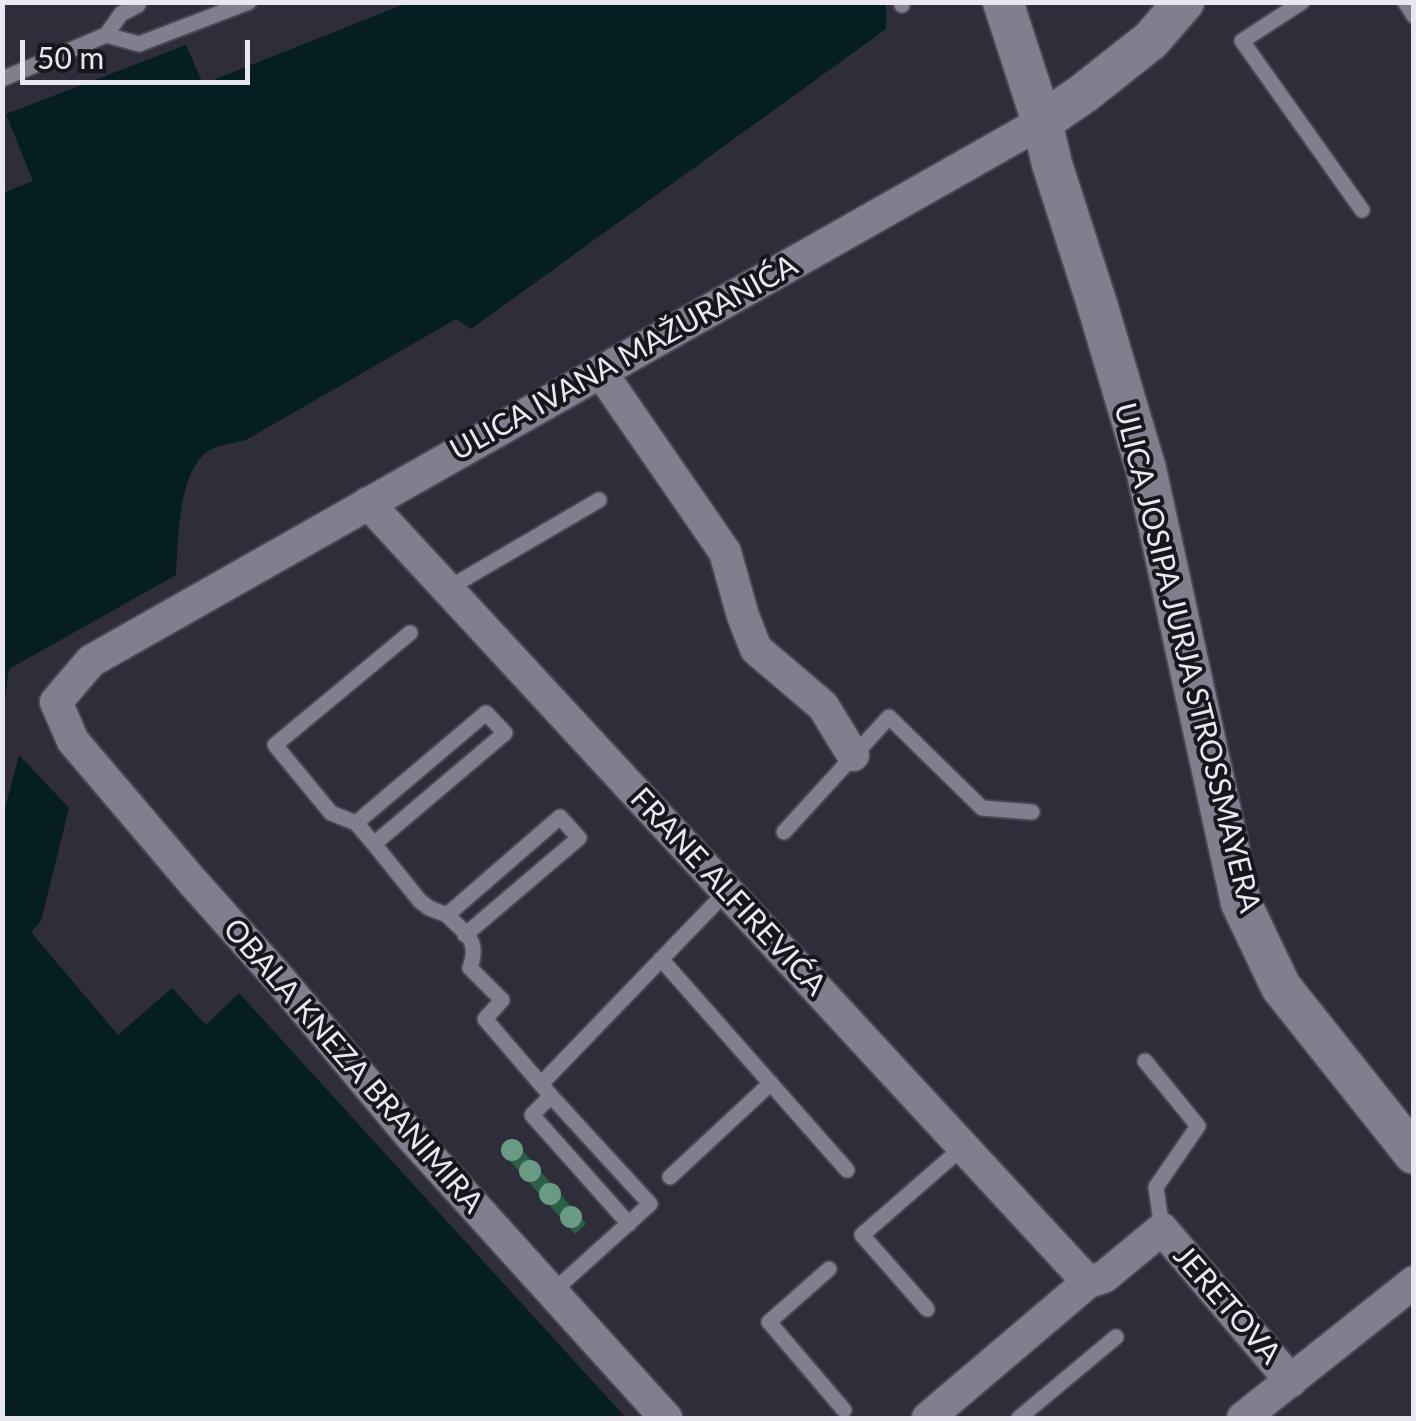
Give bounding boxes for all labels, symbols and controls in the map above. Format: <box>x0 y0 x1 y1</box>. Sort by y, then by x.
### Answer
scale bar <box>25 20 255 82</box>
text: 50 m <box>37 39 104 75</box>
street label: ULICA IVANA MAŽURANIĆA <box>444 247 804 469</box>
street label: ULICA JOSIPA JURJA STROSSMAYERA <box>1106 399 1268 917</box>
street label: FRANE ALFIREVIĆA <box>623 781 833 1003</box>
street label: OBALA KNEZA BRANIMIRA <box>215 912 491 1220</box>
street label: JERETOVA <box>1166 1238 1288 1372</box>

